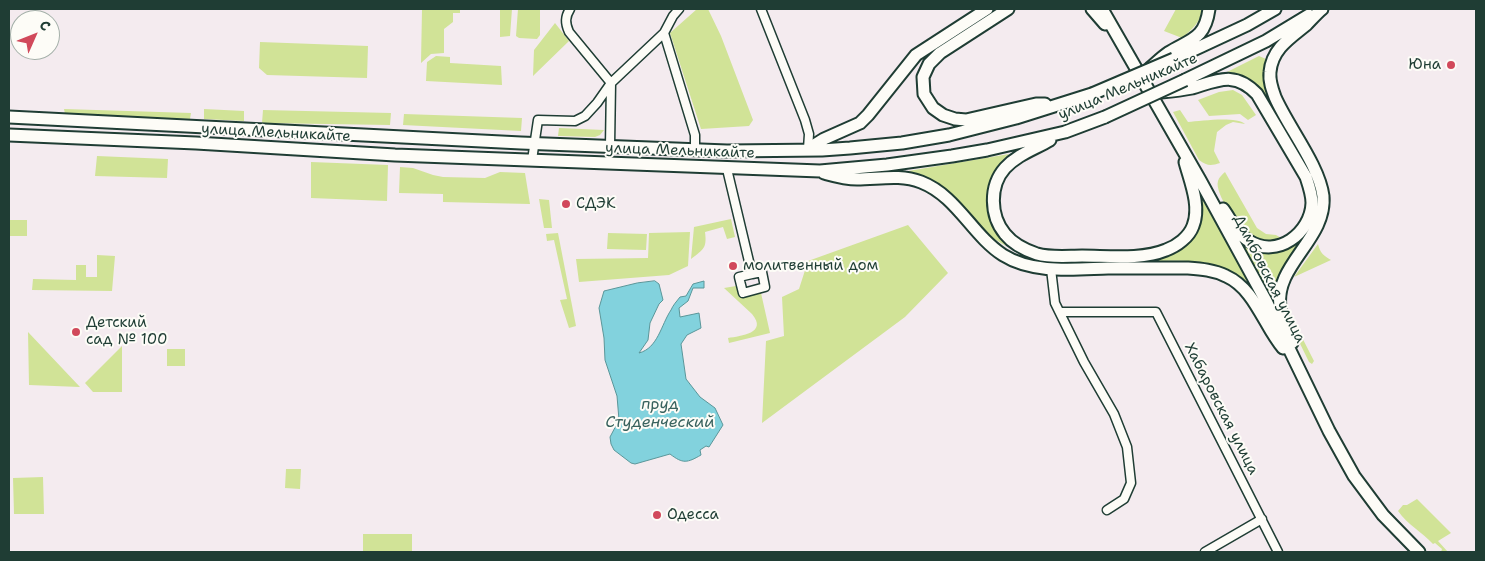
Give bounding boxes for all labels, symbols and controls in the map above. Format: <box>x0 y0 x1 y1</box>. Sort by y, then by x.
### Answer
north arrow <box>10 10 60 60</box>
text: С <box>36 16 55 35</box>
street label: улица Мельникайте <box>1056 49 1200 125</box>
place label: Юна <box>1409 56 1441 74</box>
marker: Юна <box>1445 59 1457 71</box>
street label: улица Мельникайте <box>201 120 351 146</box>
street label: улица Мельникайте <box>605 139 755 163</box>
place label: СДЭК <box>576 195 616 213</box>
marker: СДЭК <box>560 198 572 210</box>
street label: Дамбовская улица <box>1229 212 1309 346</box>
place label: молитвенный дом <box>743 257 878 275</box>
marker: молитвенный дом <box>727 260 739 272</box>
place label: Детский сад № 100 <box>86 314 168 349</box>
marker: Детский сад № 100 <box>70 326 82 338</box>
street label: Хабаровская улица <box>1180 340 1262 478</box>
water label: пруд Студенческий <box>605 395 715 433</box>
place label: Одесса <box>667 506 719 524</box>
marker: Одесса <box>651 509 663 521</box>

